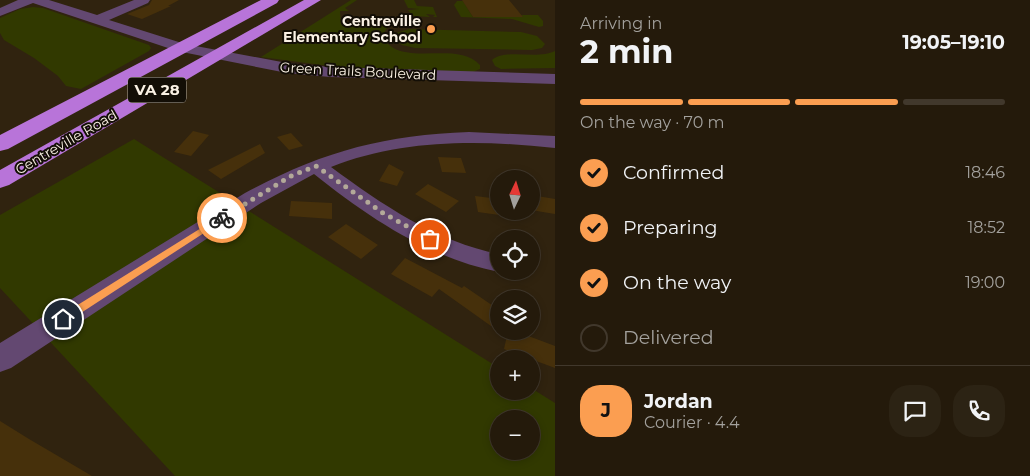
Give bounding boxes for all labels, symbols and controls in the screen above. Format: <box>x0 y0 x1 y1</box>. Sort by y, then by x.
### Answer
place label: Centreville Elementary School <box>283 12 421 46</box>
text: Arriving in <box>580 14 662 33</box>
marker: Centreville Elementary School <box>425 23 437 35</box>
text: 19:05–19:10 <box>902 31 1005 54</box>
text: 2 min <box>580 32 673 71</box>
street label: Green Trails Boulevard <box>279 58 437 84</box>
road number: VA 28 <box>128 78 186 102</box>
street label: Centreville Road <box>12 106 120 178</box>
text: On the way · 70 m <box>580 113 724 132</box>
icon: check <box>580 159 608 187</box>
text: Confirmed <box>623 161 724 184</box>
text: 18:46 <box>965 163 1005 182</box>
north arrow <box>490 170 540 220</box>
map controls <box>490 170 540 460</box>
courier <box>197 193 247 243</box>
icon: bike <box>208 204 236 232</box>
icon: check <box>580 214 608 242</box>
text: Preparing <box>623 216 718 239</box>
pin <box>409 218 451 260</box>
text: 18:52 <box>968 218 1005 237</box>
icon: bag <box>416 225 444 253</box>
button: locate <box>490 230 540 280</box>
icon: check <box>580 269 608 297</box>
text: On the way <box>623 271 731 294</box>
text: 19:00 <box>965 273 1005 292</box>
button: layers <box>490 290 540 340</box>
pin <box>42 298 84 340</box>
icon: home <box>49 305 77 333</box>
text: Delivered <box>623 326 714 349</box>
button: + <box>490 350 540 400</box>
button: chat <box>889 385 941 437</box>
button: phone <box>953 385 1005 437</box>
text: Jordan <box>644 390 713 413</box>
text: J <box>601 399 611 422</box>
button: − <box>490 410 540 460</box>
text: Courier · 4.4 <box>644 413 740 432</box>

